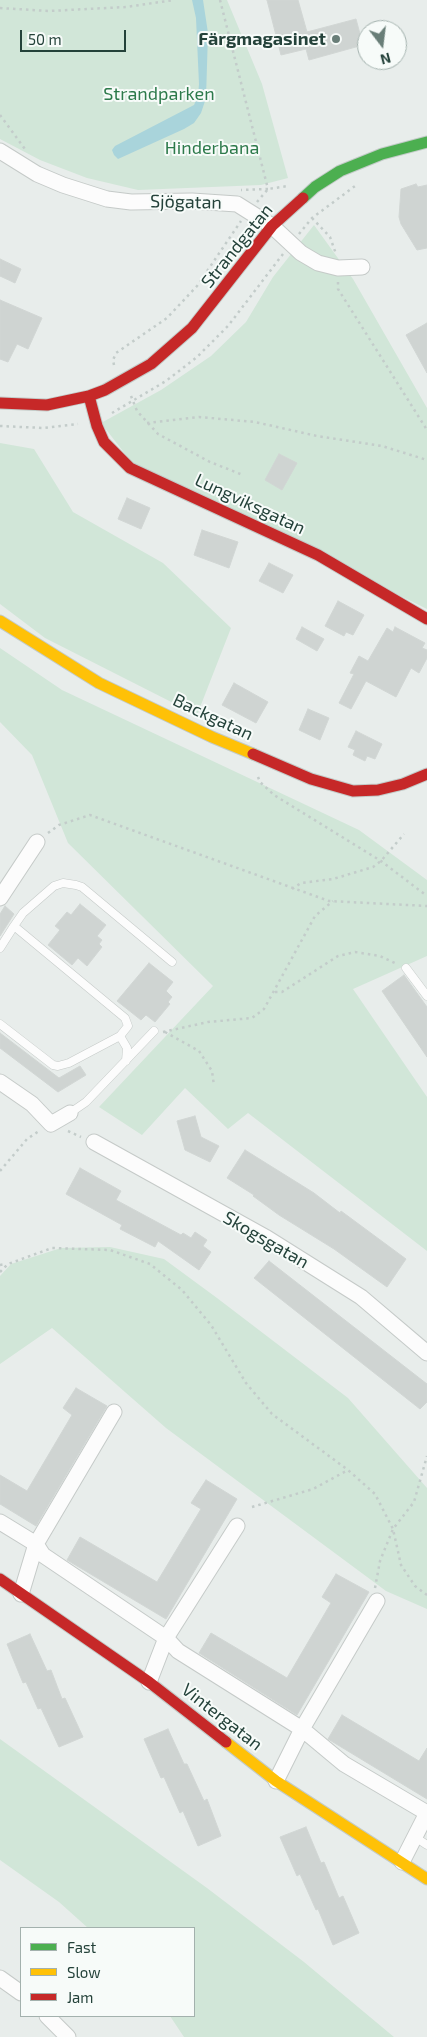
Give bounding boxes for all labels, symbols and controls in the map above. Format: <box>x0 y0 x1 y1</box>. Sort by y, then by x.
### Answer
scale bar <box>22 20 129 52</box>
north arrow <box>357 20 407 70</box>
place label: Färgmagasinet <box>198 28 326 50</box>
text: 50 m <box>28 30 62 48</box>
marker: Färgmagasinet <box>330 33 342 45</box>
text: N <box>379 49 393 69</box>
park label: Strandparken <box>103 83 215 105</box>
park label: Hinderbana <box>165 137 259 159</box>
street label: Sjögatan <box>150 191 222 213</box>
street label: Strandgatan <box>197 200 277 292</box>
street label: Lungviksgatan <box>191 469 309 539</box>
street label: Backgatan <box>169 689 257 745</box>
street label: Skogsgatan <box>219 1207 313 1273</box>
street label: Vintergatan <box>177 1679 267 1755</box>
legend <box>20 1927 195 2017</box>
text: Fast <box>67 1938 96 1956</box>
text: Slow <box>67 1963 101 1981</box>
text: Jam <box>67 1988 93 2006</box>

